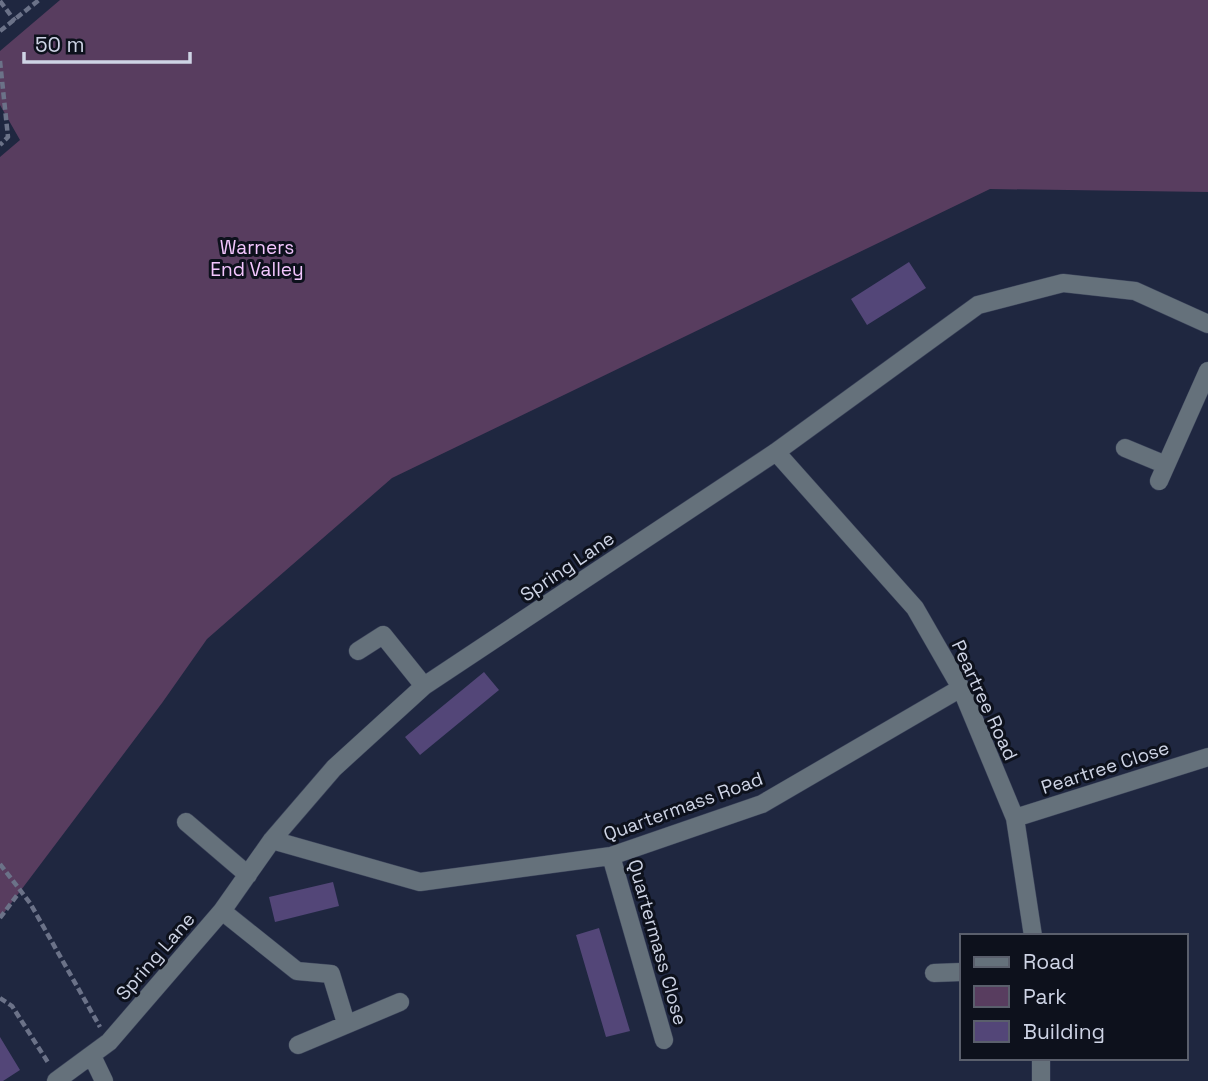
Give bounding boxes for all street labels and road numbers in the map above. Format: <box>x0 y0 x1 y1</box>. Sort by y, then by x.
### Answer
street label: Spring Lane <box>515 526 619 607</box>
street label: Peartree Road <box>946 636 1023 764</box>
street label: Peartree Close <box>1038 735 1172 800</box>
street label: Quartermass Road <box>600 766 766 847</box>
street label: Quartermass Close <box>622 856 693 1028</box>
street label: Spring Lane <box>110 907 200 1006</box>

